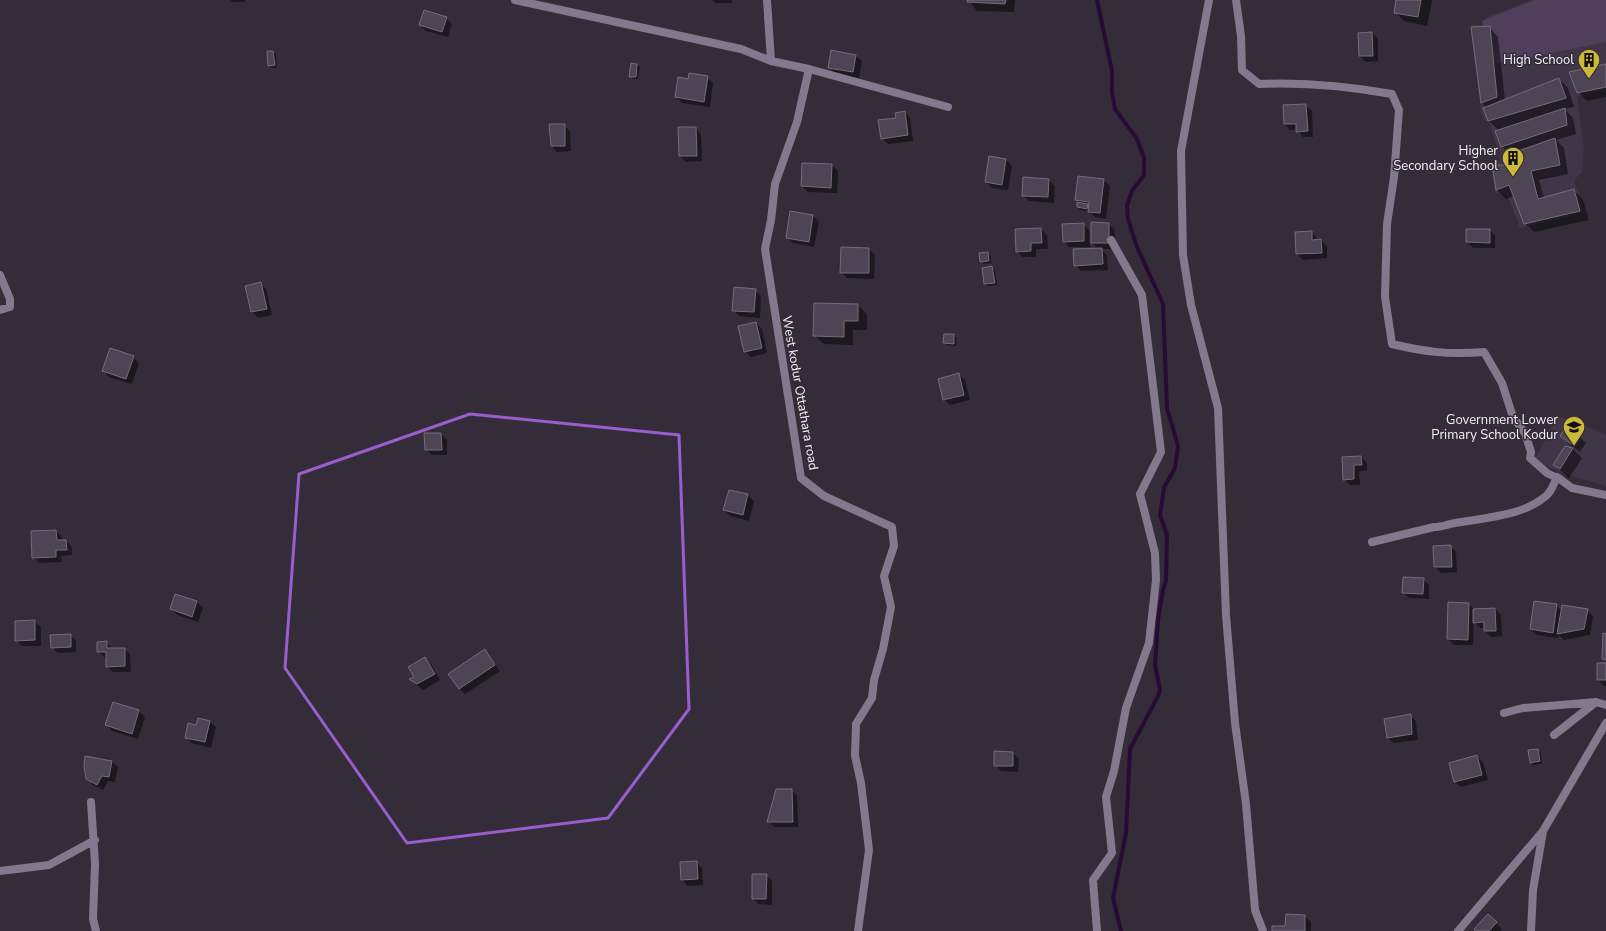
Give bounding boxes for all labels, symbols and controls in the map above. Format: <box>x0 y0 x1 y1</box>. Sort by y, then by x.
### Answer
building icon: High School <box>1576 47 1602 80</box>
place label: High School <box>1503 51 1574 69</box>
place label: Higher Secondary School <box>1393 142 1498 175</box>
building icon: Higher Secondary School <box>1500 145 1526 178</box>
street label: West kodur Ottathara road <box>778 314 822 472</box>
place label: Government Lower Primary School Kodur <box>1431 411 1558 444</box>
school or university icon: Government Lower Primary School Kodur <box>1561 414 1587 447</box>

